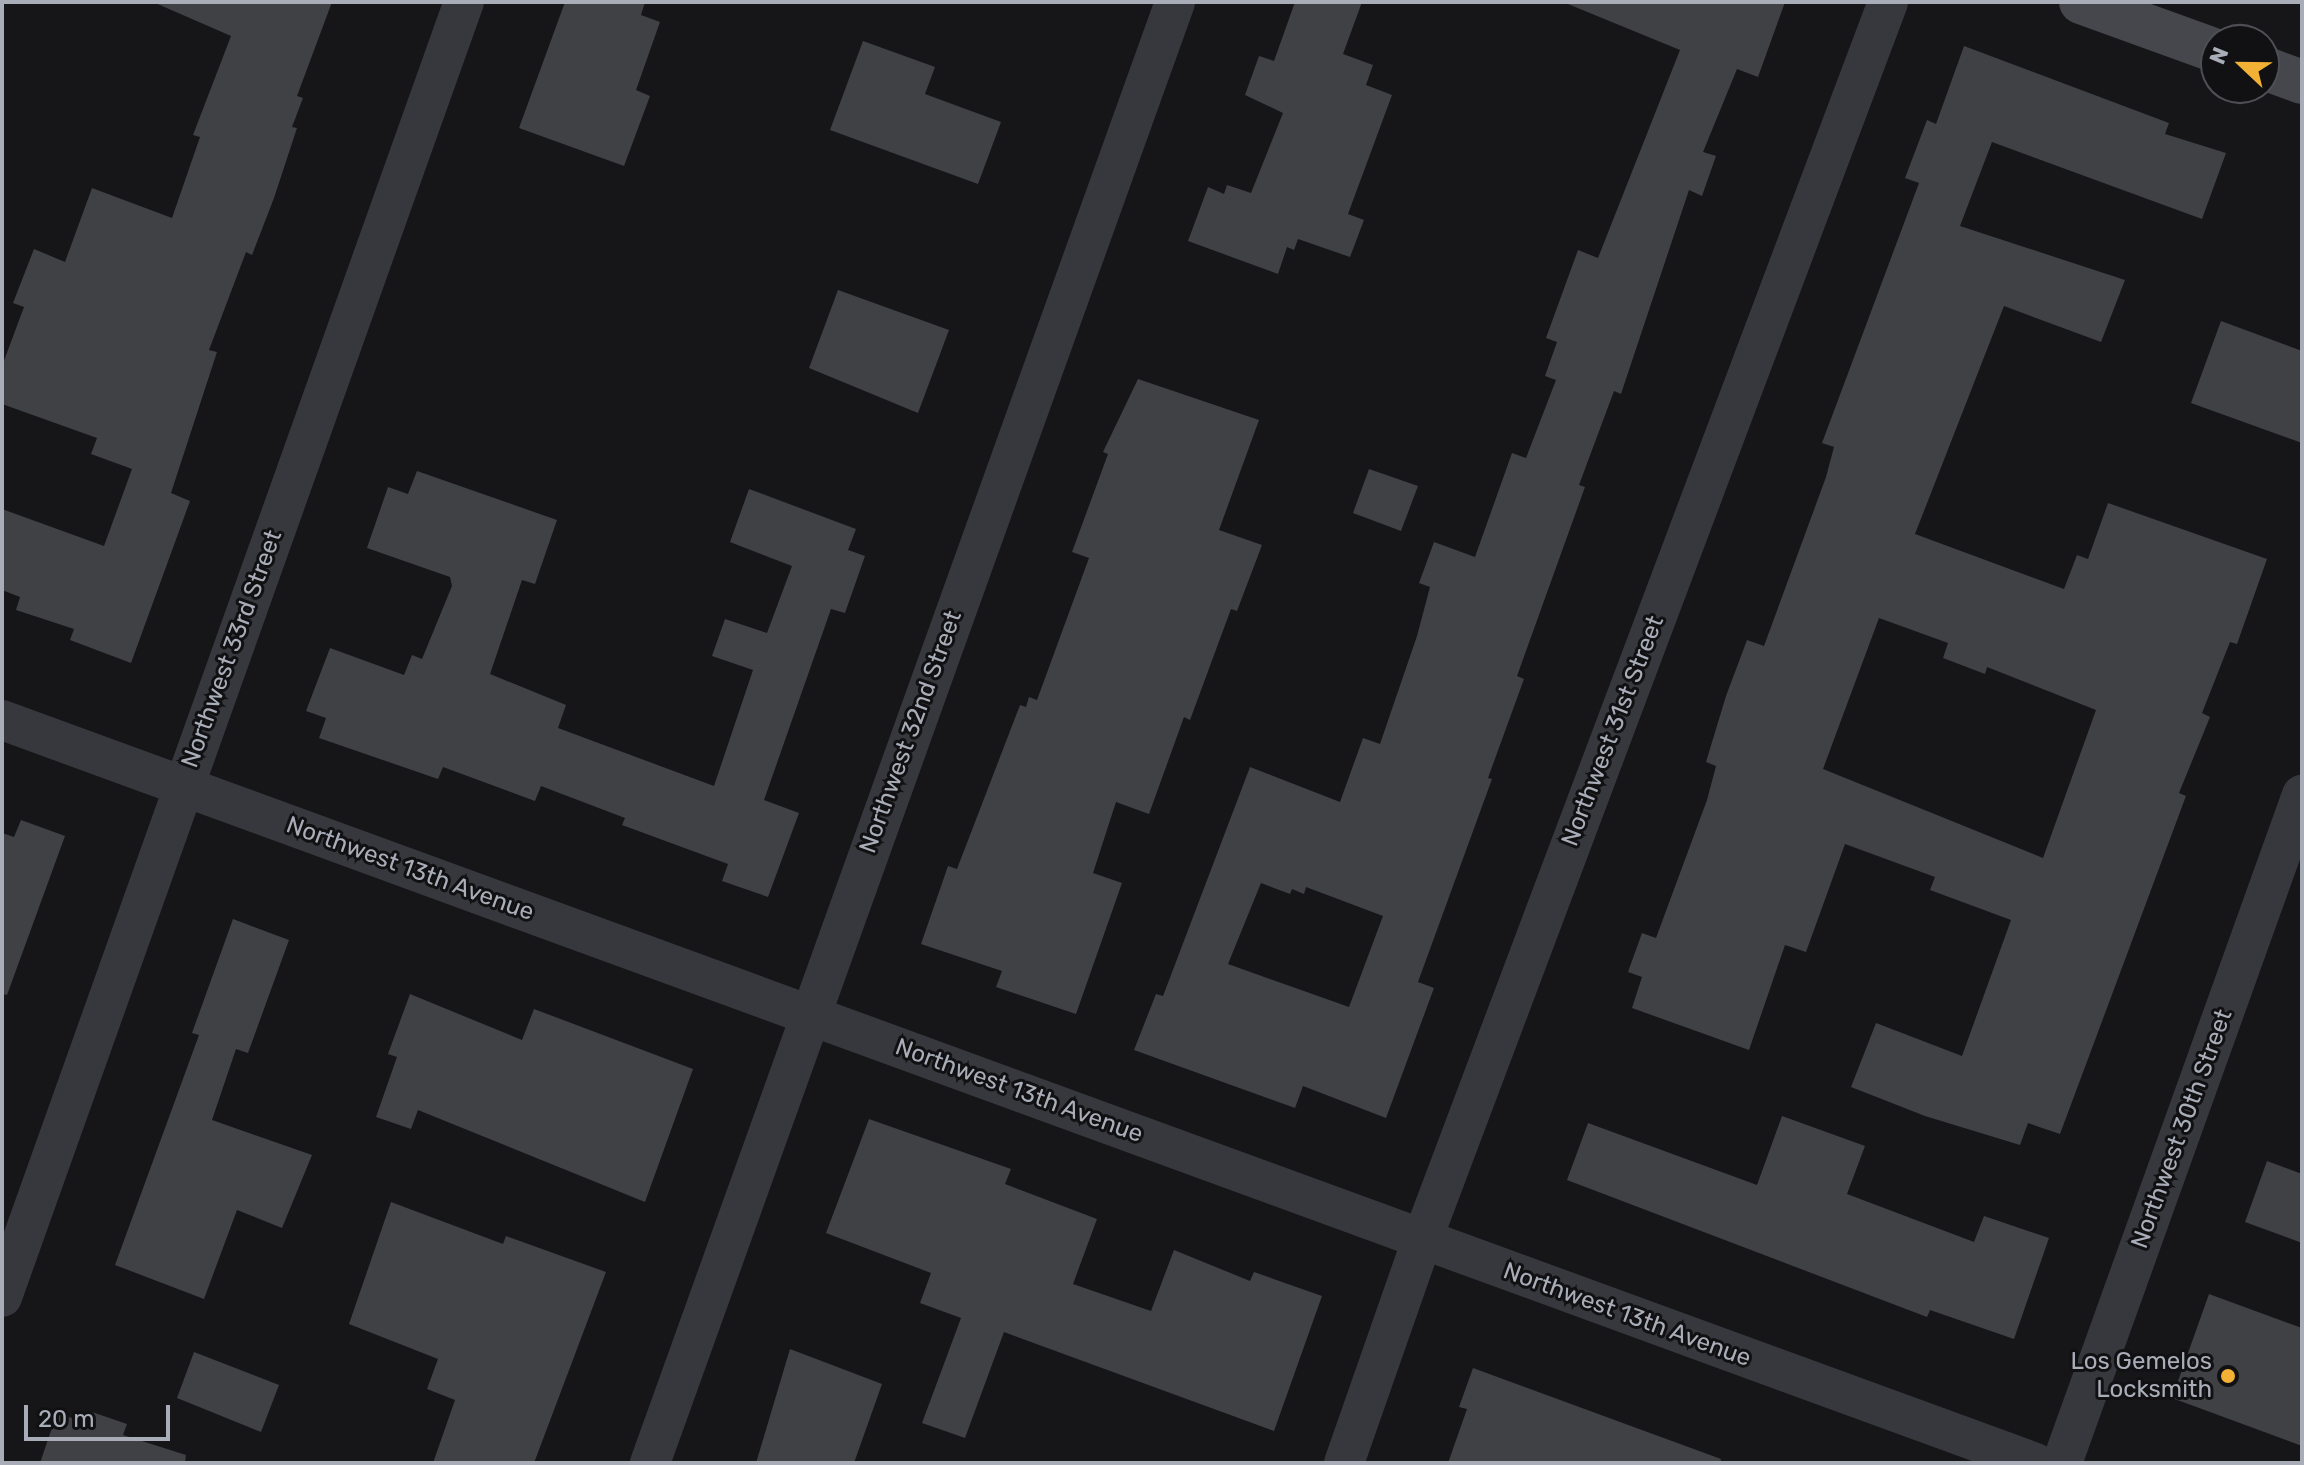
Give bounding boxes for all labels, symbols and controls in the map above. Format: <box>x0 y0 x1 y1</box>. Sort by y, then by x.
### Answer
north arrow <box>2200 24 2280 104</box>
text: N <box>2204 43 2235 68</box>
street label: Northwest 33rd Street <box>176 526 288 772</box>
street label: Northwest 32nd Street <box>854 607 968 857</box>
street label: Northwest 31st Street <box>1556 612 1670 850</box>
street label: Northwest 13th Avenue <box>282 811 538 927</box>
street label: Northwest 30th Street <box>2125 1006 2239 1252</box>
street label: Northwest 13th Avenue <box>891 1033 1147 1149</box>
street label: Northwest 13th Avenue <box>1499 1257 1755 1373</box>
place label: Los Gemelos Locksmith <box>2070 1348 2212 1404</box>
marker: Los Gemelos Locksmith <box>2219 1367 2237 1385</box>
scale bar <box>28 1389 174 1439</box>
text: 20 m <box>38 1405 95 1433</box>

